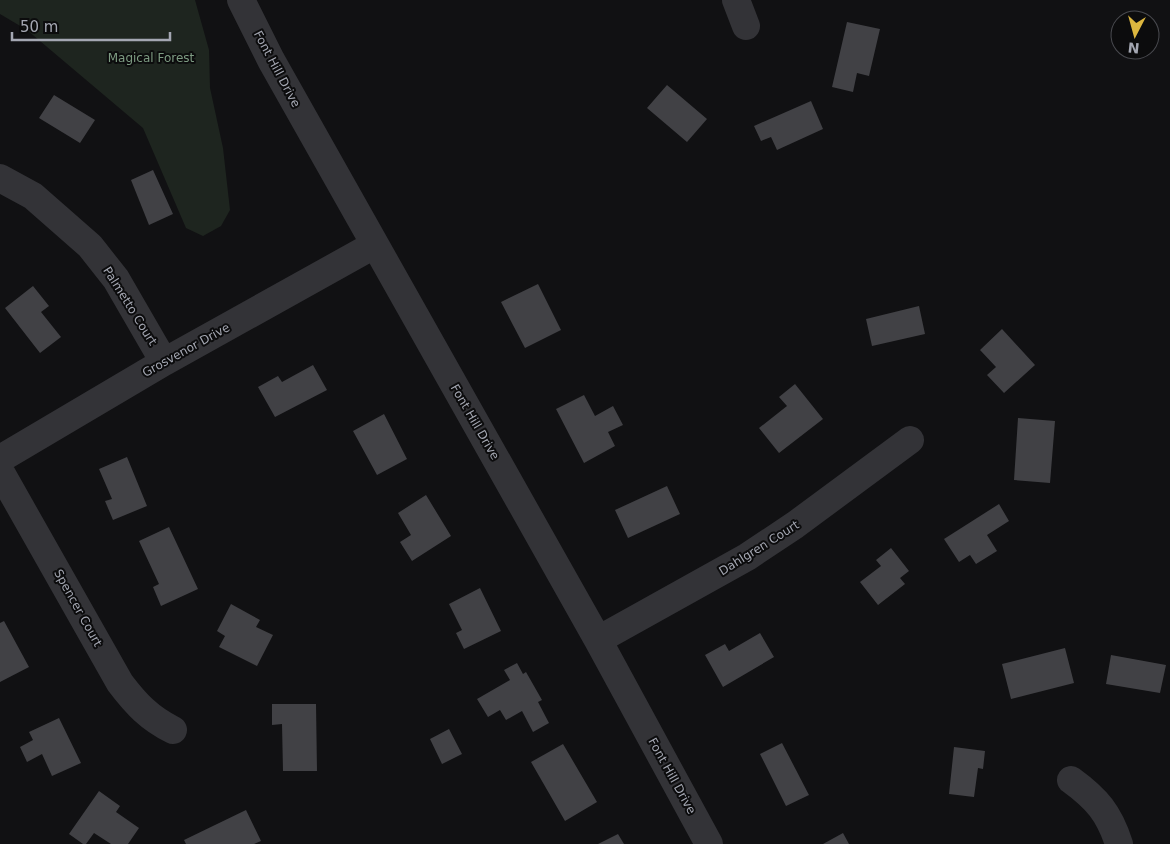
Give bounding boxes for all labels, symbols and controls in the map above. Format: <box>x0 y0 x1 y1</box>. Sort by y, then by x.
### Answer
scale bar <box>12 10 170 42</box>
north arrow <box>1110 10 1160 60</box>
text: 50 m <box>20 18 58 36</box>
street label: Font Hill Drive <box>251 28 303 110</box>
text: N <box>1127 39 1140 56</box>
park label: Magical Forest <box>108 51 195 65</box>
street label: Palmetto Court <box>100 264 160 348</box>
street label: Grosvenor Drive <box>140 320 232 380</box>
street label: Font Hill Drive <box>448 382 502 462</box>
street label: Dahlgren Court <box>716 518 802 578</box>
street label: Spencer Court <box>51 567 105 649</box>
street label: Font Hill Drive <box>645 736 699 816</box>

